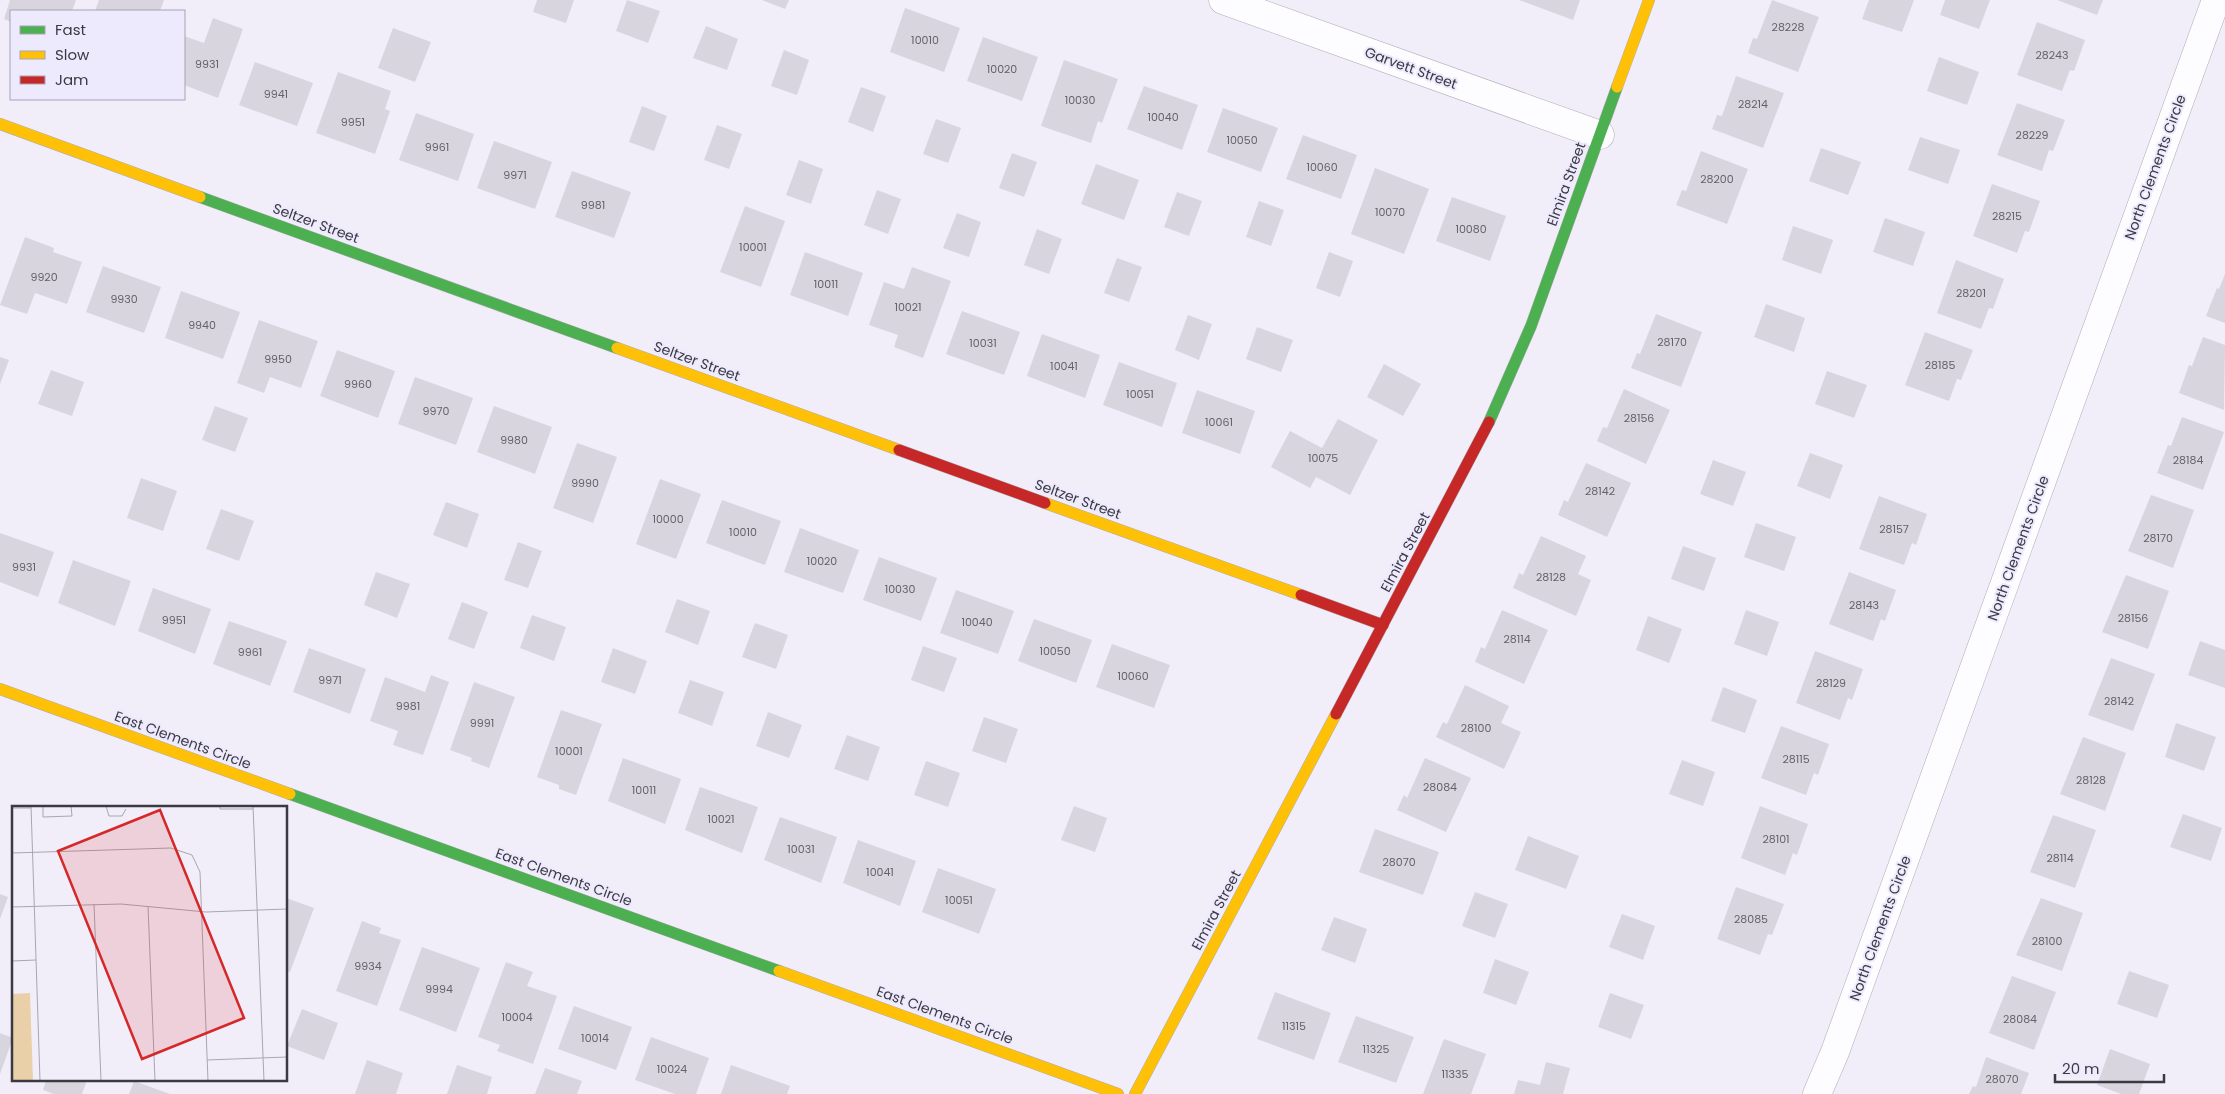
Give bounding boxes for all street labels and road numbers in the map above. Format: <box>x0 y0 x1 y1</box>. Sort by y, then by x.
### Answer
street label: Garvett Street <box>1362 42 1460 94</box>
street label: North Clements Circle <box>2119 91 2191 242</box>
street label: Elmira Street <box>1542 139 1590 229</box>
street label: Seltzer Street <box>270 198 362 248</box>
street label: Seltzer Street <box>651 336 743 386</box>
street label: North Clements Circle <box>1982 472 2054 623</box>
street label: Seltzer Street <box>1032 474 1124 524</box>
street label: Elmira Street <box>1376 508 1434 596</box>
street label: East Clements Circle <box>112 706 254 774</box>
street label: East Clements Circle <box>493 843 635 911</box>
street label: North Clements Circle <box>1844 852 1916 1003</box>
street label: Elmira Street <box>1187 866 1245 954</box>
street label: East Clements Circle <box>874 981 1016 1049</box>

